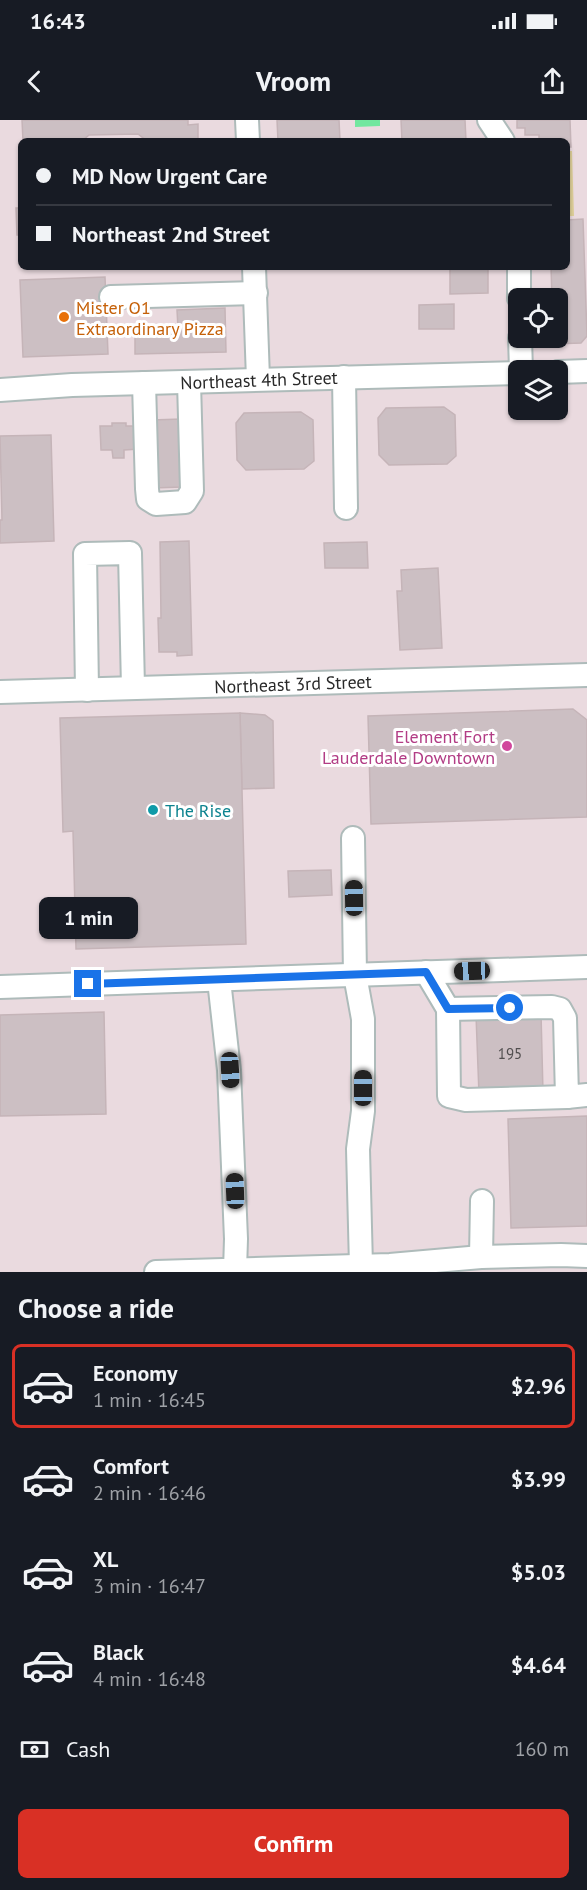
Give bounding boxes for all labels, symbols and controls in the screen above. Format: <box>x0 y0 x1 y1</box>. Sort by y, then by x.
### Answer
text: 16:43 <box>30 7 86 35</box>
text: Vroom <box>256 64 331 98</box>
icon: back <box>18 65 51 98</box>
icon: share <box>536 65 569 98</box>
text: MD Now Urgent Care <box>72 162 267 190</box>
text: Northeast 2nd Street <box>72 220 270 248</box>
map controls <box>508 288 568 420</box>
button: locate <box>508 288 568 348</box>
place label: Mister O1 Extraordinary Pizza <box>76 296 224 340</box>
marker: Mister O1 Extraordinary Pizza <box>57 310 71 324</box>
button: layers <box>508 360 568 420</box>
street label: Northeast 4th Street <box>180 366 338 394</box>
street label: Northeast 3rd Street <box>214 670 372 698</box>
place label: Element Fort Lauderdale Downtown <box>322 725 495 769</box>
marker: Element Fort Lauderdale Downtown <box>500 739 514 753</box>
place label: The Rise <box>165 799 231 822</box>
marker: The Rise <box>146 803 160 817</box>
car <box>345 880 363 916</box>
callout: 1 min <box>38 897 138 939</box>
text: 1 min <box>64 905 113 931</box>
car <box>454 961 490 981</box>
route end <box>74 970 101 997</box>
route start <box>496 994 523 1021</box>
house number: 195 <box>498 1044 522 1063</box>
car <box>220 1052 240 1088</box>
car <box>354 1070 372 1106</box>
car <box>225 1173 245 1209</box>
text: Choose a ride <box>18 1291 174 1325</box>
icon: car <box>21 1359 75 1413</box>
text: Economy <box>93 1359 177 1387</box>
text: $2.96 <box>511 1372 566 1400</box>
text: 1 min · 16:45 <box>93 1387 206 1413</box>
icon: car <box>21 1452 75 1506</box>
text: Comfort <box>93 1452 169 1480</box>
text: $3.99 <box>511 1465 566 1493</box>
text: 2 min · 16:46 <box>93 1480 206 1506</box>
icon: car <box>21 1545 75 1599</box>
text: XL <box>93 1545 118 1573</box>
text: $5.03 <box>511 1558 566 1586</box>
text: 3 min · 16:47 <box>93 1573 206 1599</box>
icon: car <box>21 1638 75 1692</box>
text: Black <box>93 1638 144 1666</box>
text: $4.64 <box>511 1651 566 1679</box>
text: 4 min · 16:48 <box>93 1666 206 1692</box>
icon: cash <box>18 1733 51 1766</box>
text: Cash <box>66 1735 110 1763</box>
text: 160 m <box>515 1736 569 1762</box>
button: Confirm <box>18 1809 569 1878</box>

